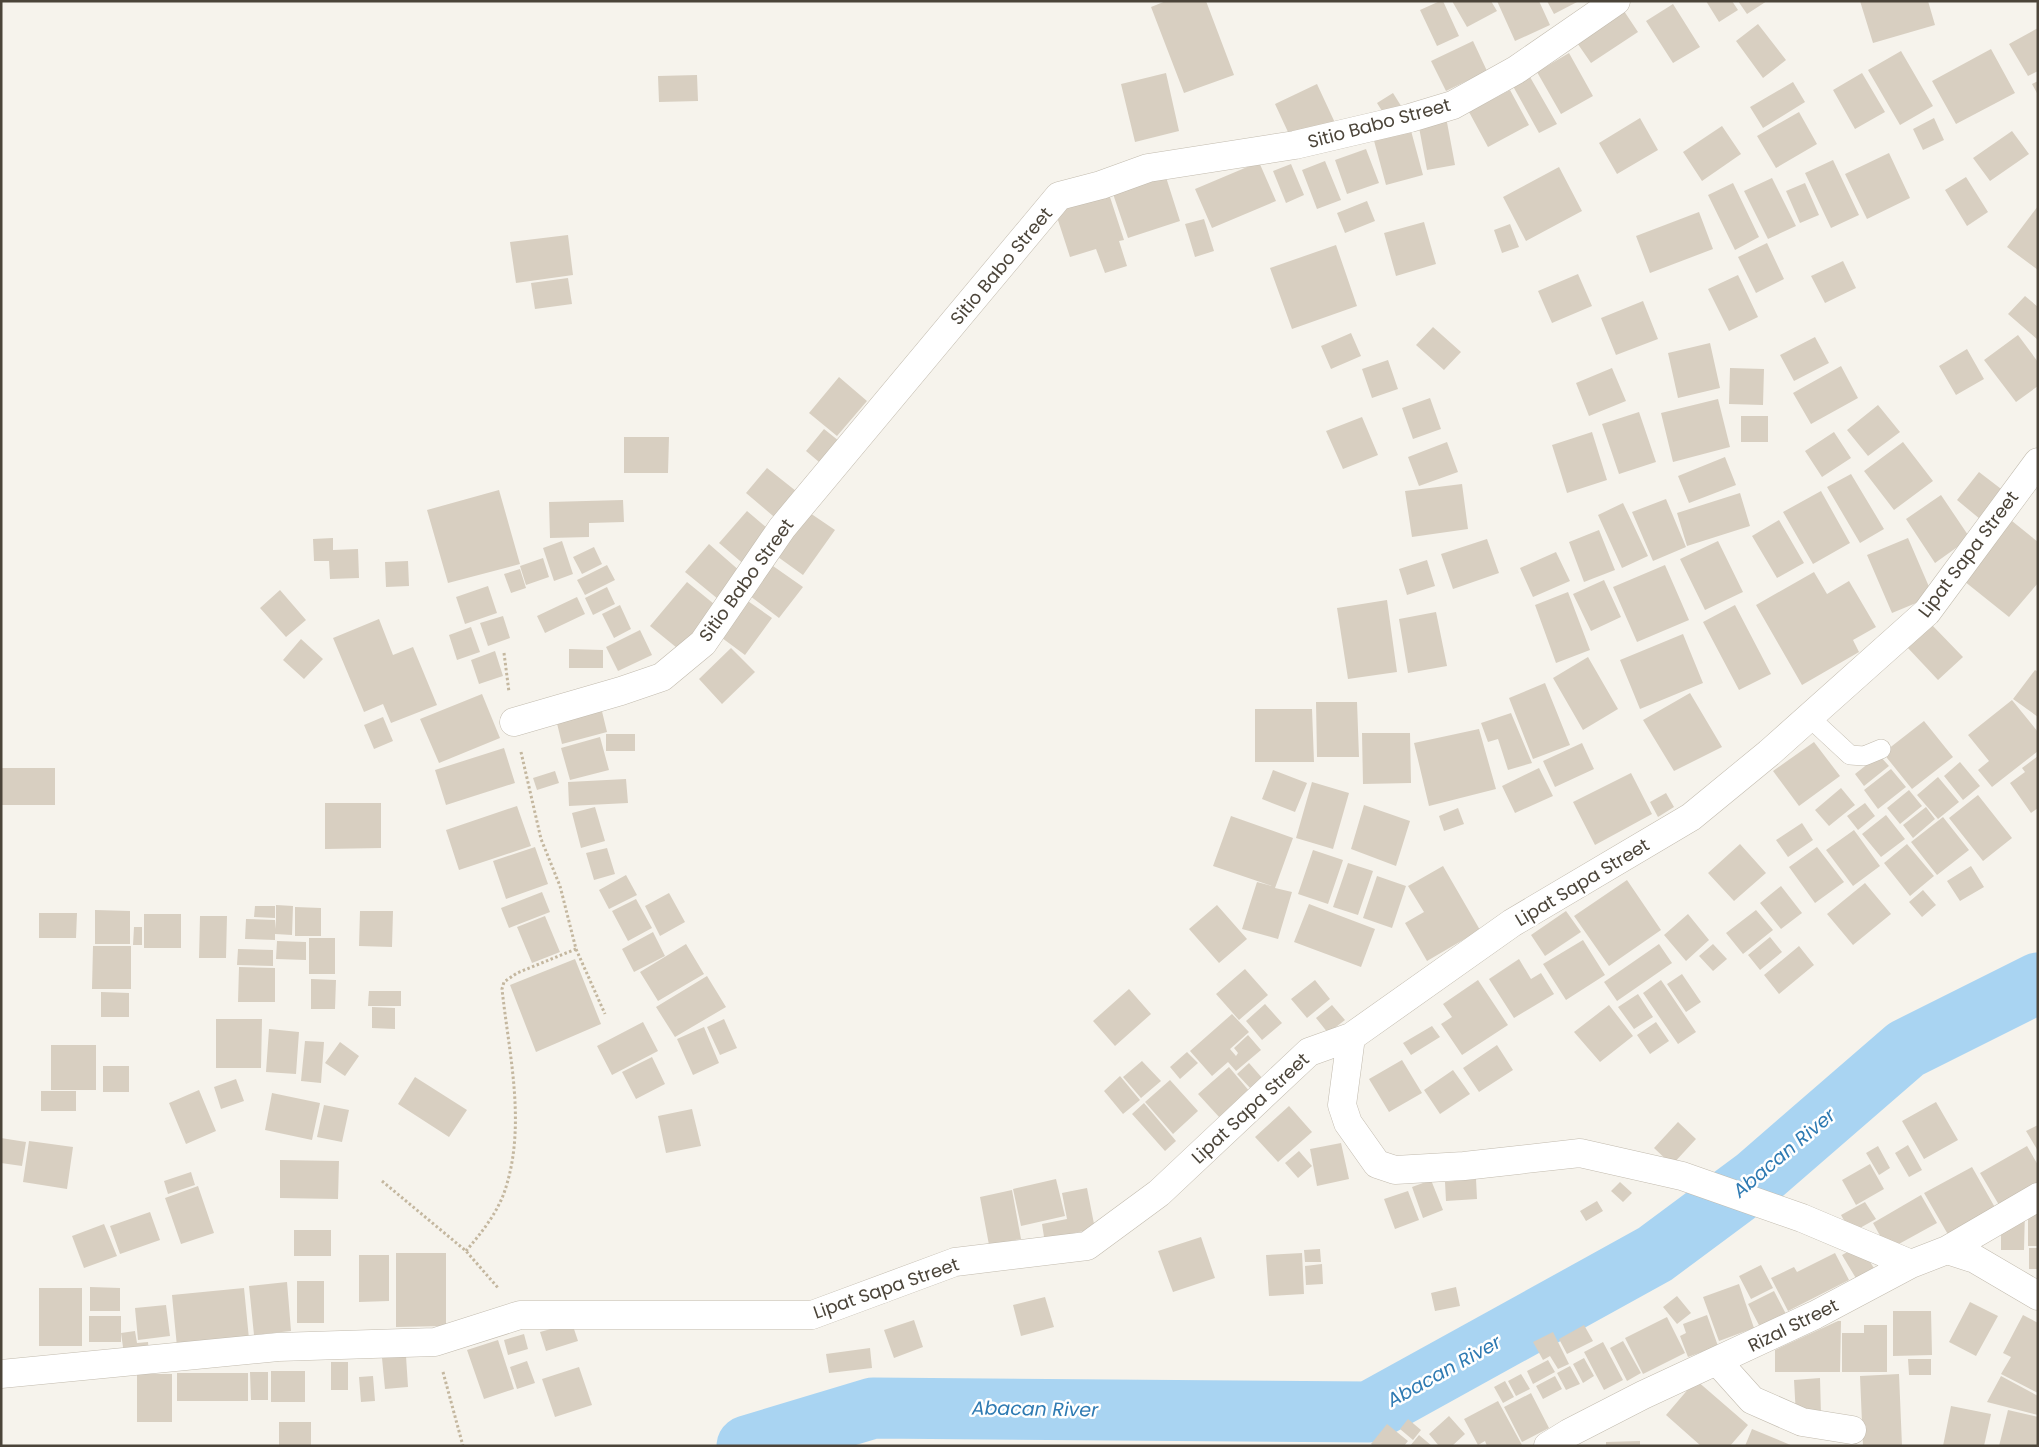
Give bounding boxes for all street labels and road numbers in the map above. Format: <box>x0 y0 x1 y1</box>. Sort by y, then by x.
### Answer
street label: Sitio Babo Street <box>1305 92 1453 154</box>
street label: Sitio Babo Street <box>944 202 1058 330</box>
street label: Lipat Sapa Street <box>1912 486 2024 622</box>
street label: Sitio Babo Street <box>693 513 799 647</box>
street label: Lipat Sapa Street <box>1510 832 1654 932</box>
street label: Lipat Sapa Street <box>1186 1047 1314 1169</box>
street label: Lipat Sapa Street <box>810 1251 962 1325</box>
street label: Rizal Street <box>1744 1292 1842 1358</box>

